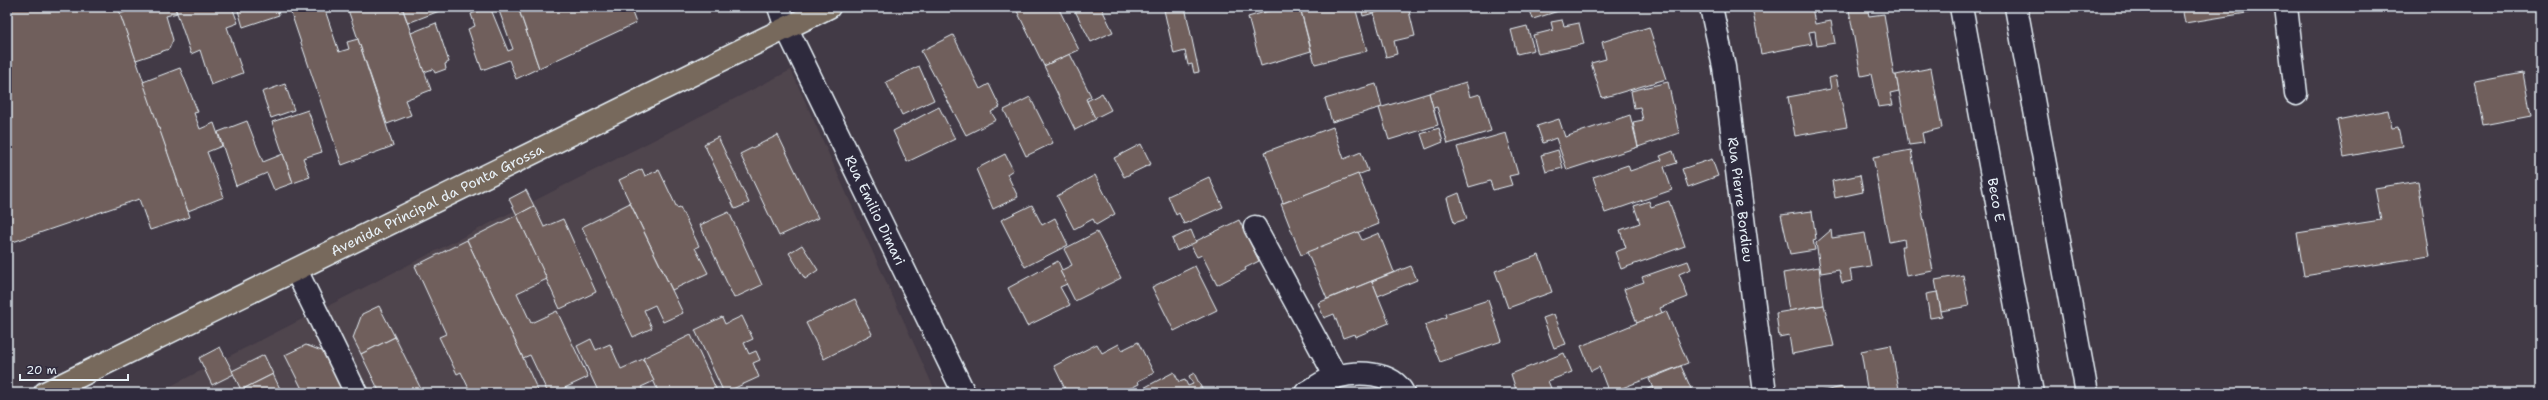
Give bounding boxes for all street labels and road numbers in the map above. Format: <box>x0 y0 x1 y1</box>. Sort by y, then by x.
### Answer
street label: Rua Pierre Bordieu <box>1724 136 1757 263</box>
street label: Avenida Principal da Ponta Grossa <box>328 140 547 260</box>
street label: Rua Emilio Dimari <box>841 152 909 268</box>
street label: Beco E <box>1984 176 2009 224</box>

